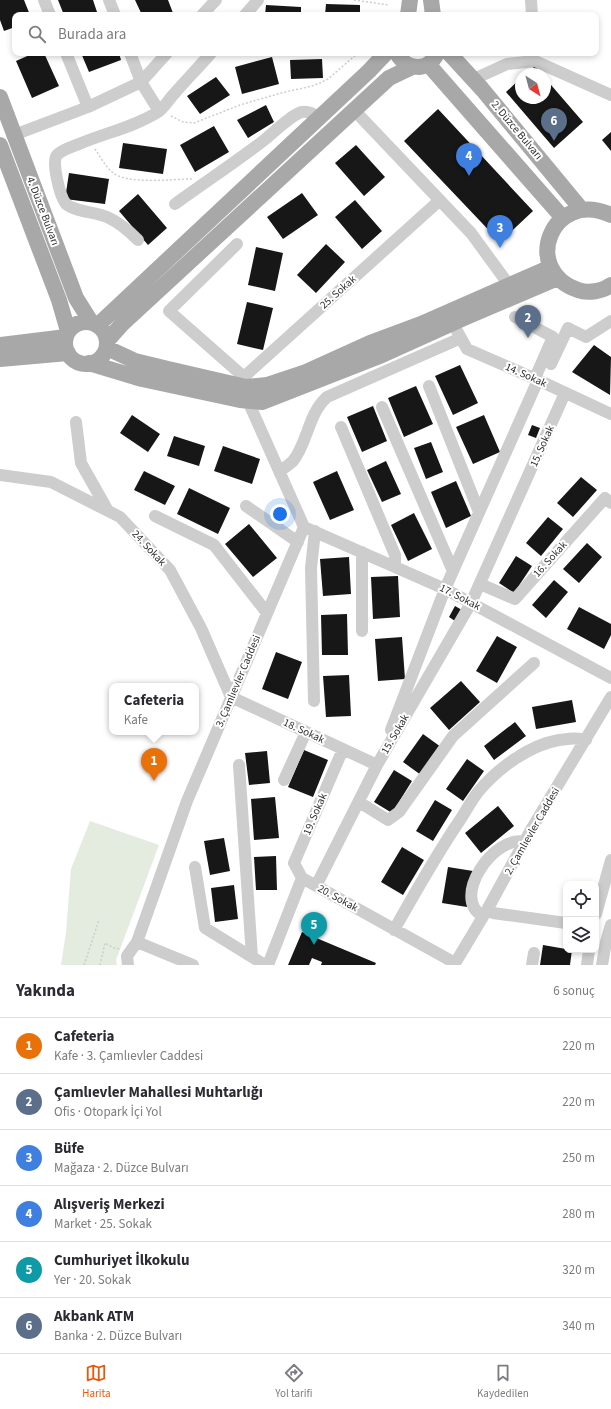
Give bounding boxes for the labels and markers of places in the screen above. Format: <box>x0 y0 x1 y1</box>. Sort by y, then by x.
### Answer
pin: 6 <box>541 108 567 141</box>
pin: 4 <box>456 143 482 176</box>
pin: 3 <box>487 215 513 248</box>
pin: 2 <box>515 305 541 338</box>
pin: 1 <box>141 748 167 781</box>
pin: 5 <box>301 912 327 945</box>

